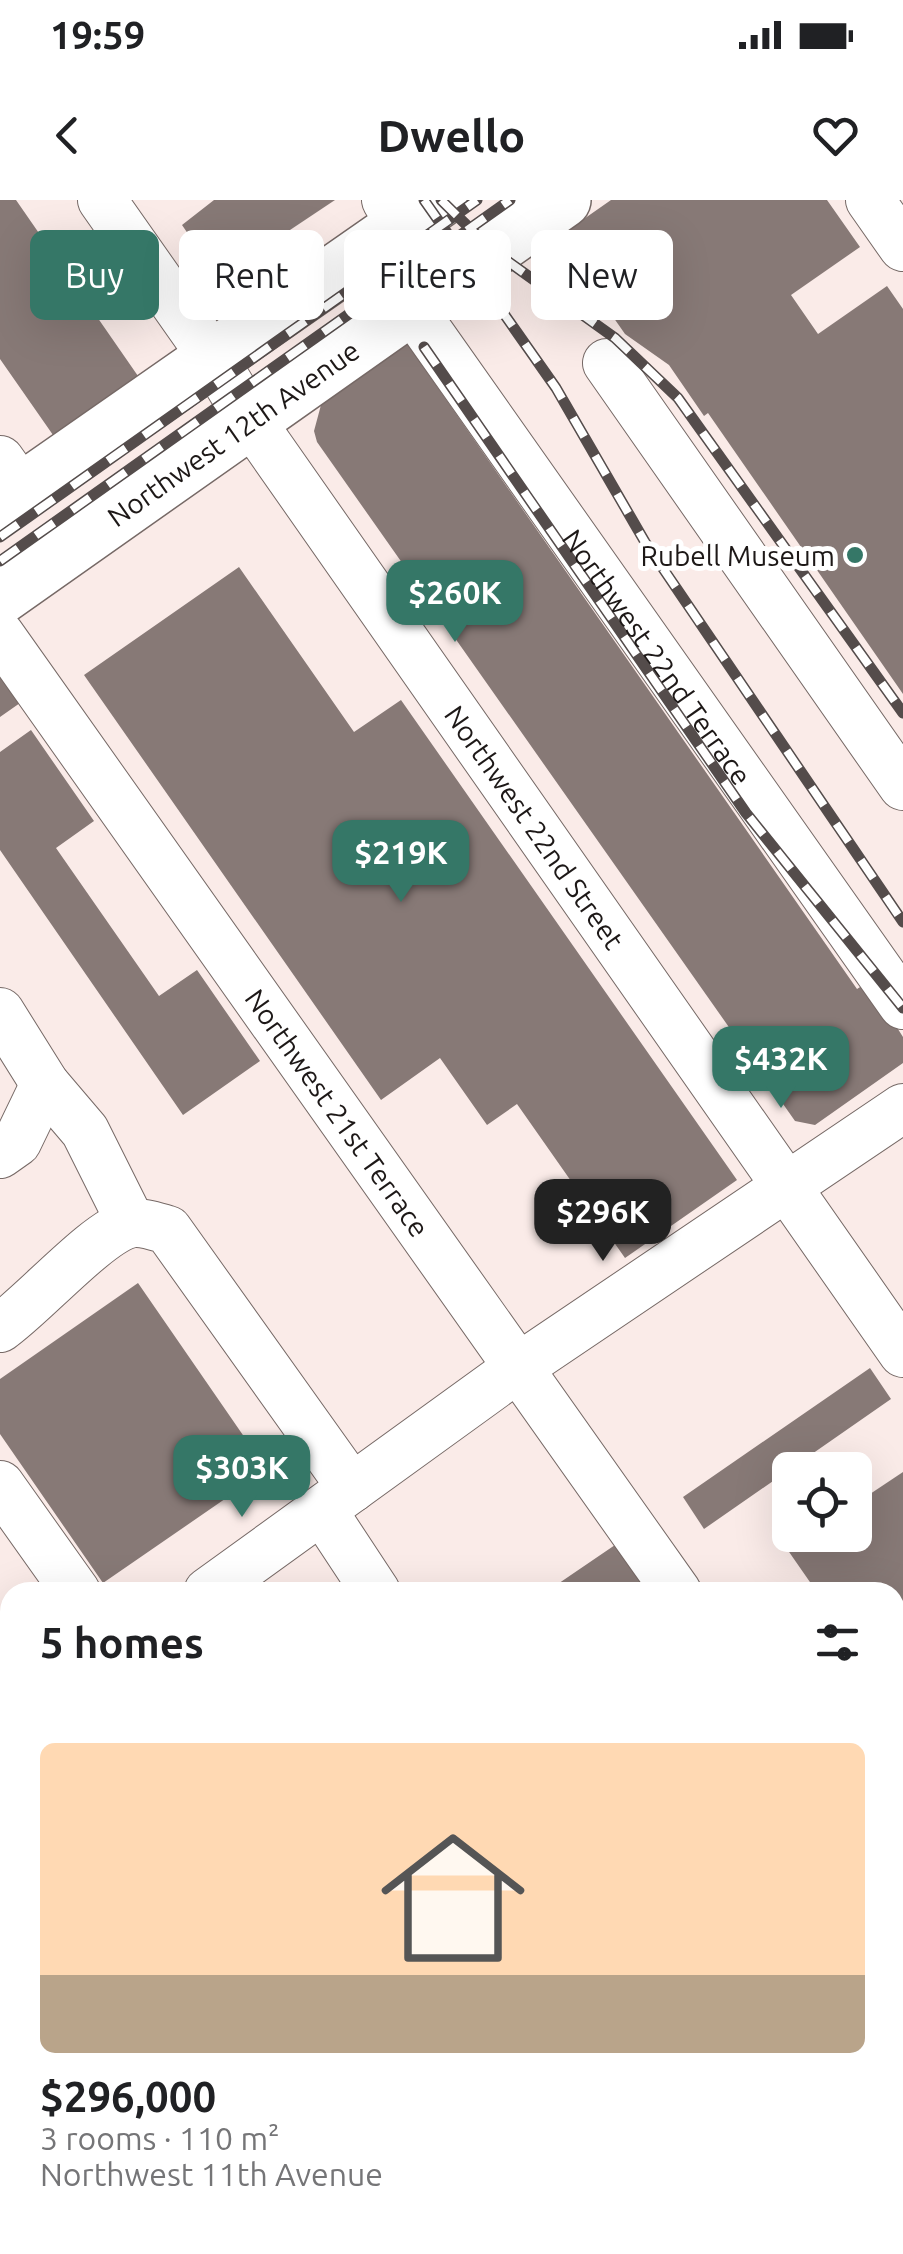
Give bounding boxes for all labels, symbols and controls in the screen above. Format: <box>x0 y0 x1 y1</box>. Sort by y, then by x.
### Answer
text: 19:59 <box>50 14 145 56</box>
icon: back <box>40 108 95 163</box>
icon: heart <box>808 108 863 163</box>
text: Dwello <box>378 110 525 161</box>
chip: Buy <box>30 230 159 320</box>
chip: Rent <box>179 230 324 320</box>
chip: Filters <box>344 230 511 320</box>
chip: New <box>531 230 673 320</box>
street label: Northwest 12th Avenue <box>101 334 365 532</box>
street label: Northwest 22nd Terrace <box>557 523 758 790</box>
place label: Rubell Museum <box>641 540 835 571</box>
marker: Rubell Museum <box>844 544 866 566</box>
pin: $260K <box>385 560 525 645</box>
text: $260K <box>408 574 502 610</box>
street label: Northwest 22nd Street <box>439 699 631 954</box>
pin: $219K <box>331 820 471 905</box>
text: $219K <box>354 834 448 870</box>
street label: Northwest 21st Terrace <box>240 983 436 1242</box>
pin: $432K <box>711 1026 851 1111</box>
text: $432K <box>734 1040 828 1076</box>
pin: $296K <box>533 1179 673 1264</box>
text: $296K <box>556 1193 650 1229</box>
pin: $303K <box>172 1435 312 1520</box>
text: $303K <box>195 1449 289 1485</box>
map controls <box>772 1452 872 1552</box>
button: locate <box>772 1452 872 1552</box>
icon: filters <box>810 1615 865 1670</box>
text: 5 homes <box>40 1619 204 1666</box>
icon: home <box>363 1808 543 1988</box>
text: $296,000 <box>40 2073 216 2120</box>
text: 3 rooms · 110 m² <box>40 2120 280 2156</box>
text: Northwest 11th Avenue <box>40 2156 383 2192</box>

